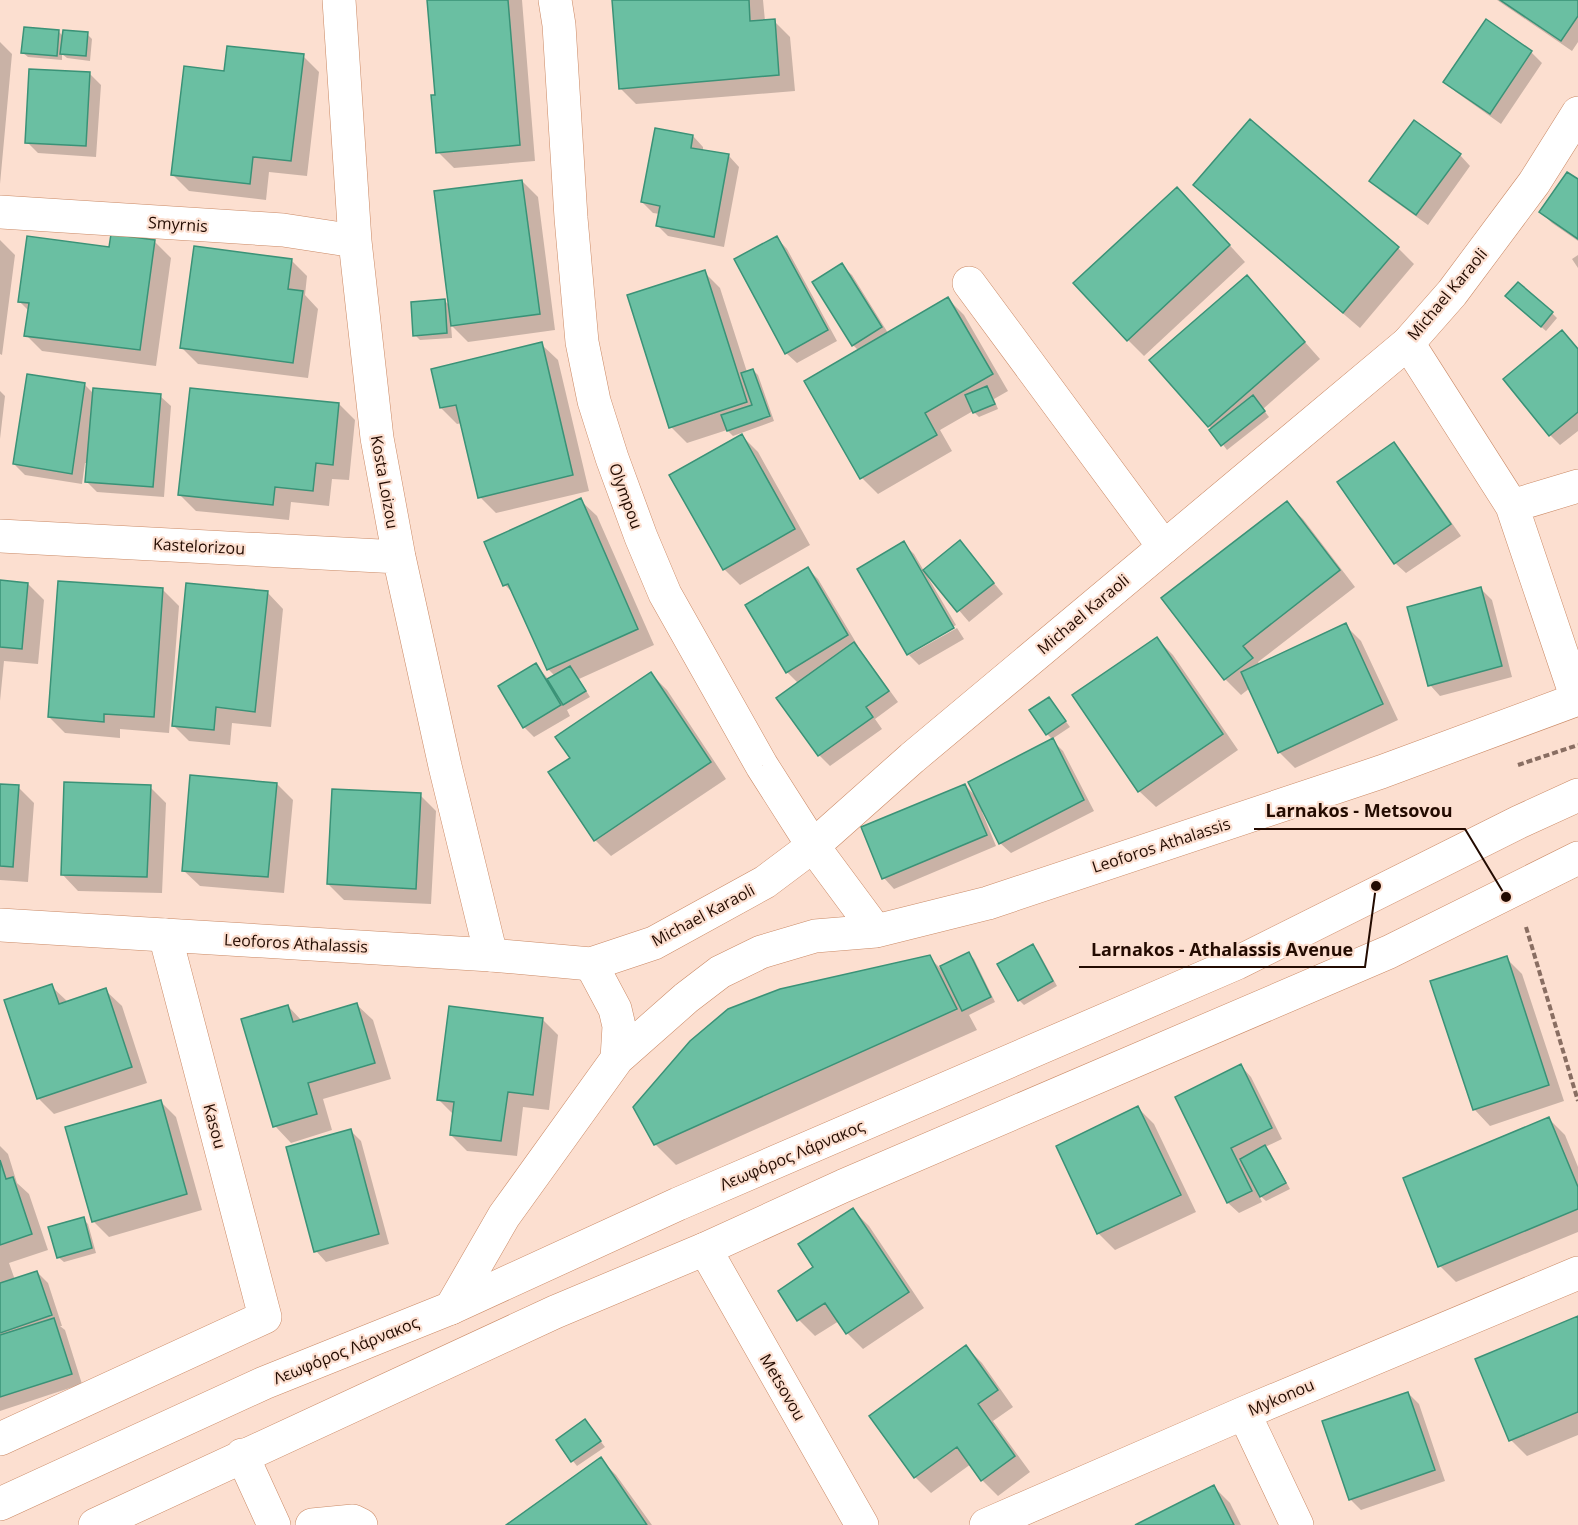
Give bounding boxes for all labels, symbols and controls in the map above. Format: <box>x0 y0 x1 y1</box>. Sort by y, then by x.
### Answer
street label: Smyrnis <box>147 211 209 237</box>
street label: Michael Karaoli <box>1402 243 1492 345</box>
street label: Kosta Loizou <box>366 433 404 531</box>
street label: Olympou <box>604 460 648 532</box>
street label: Kastelorizou <box>152 533 246 559</box>
street label: Michael Karaoli <box>1032 569 1134 659</box>
callout: Larnakos - Metsovou <box>1254 793 1465 829</box>
text: Larnakos - Metsovou <box>1265 798 1453 822</box>
street label: Leoforos Athalassis <box>1089 812 1233 878</box>
street label: Michael Karaoli <box>648 879 758 951</box>
street label: Leoforos Athalassis <box>223 928 369 958</box>
callout: Larnakos - Athalassis Avenue <box>1079 931 1365 967</box>
text: Larnakos - Athalassis Avenue <box>1091 937 1353 961</box>
street label: Kasou <box>198 1101 232 1151</box>
street label: Λεωφόρος Λάρνακος <box>716 1114 868 1195</box>
street label: Λεωφόρος Λάρνακος <box>270 1311 422 1389</box>
street label: Metsovou <box>755 1350 811 1424</box>
street label: Mykonou <box>1245 1373 1317 1421</box>

